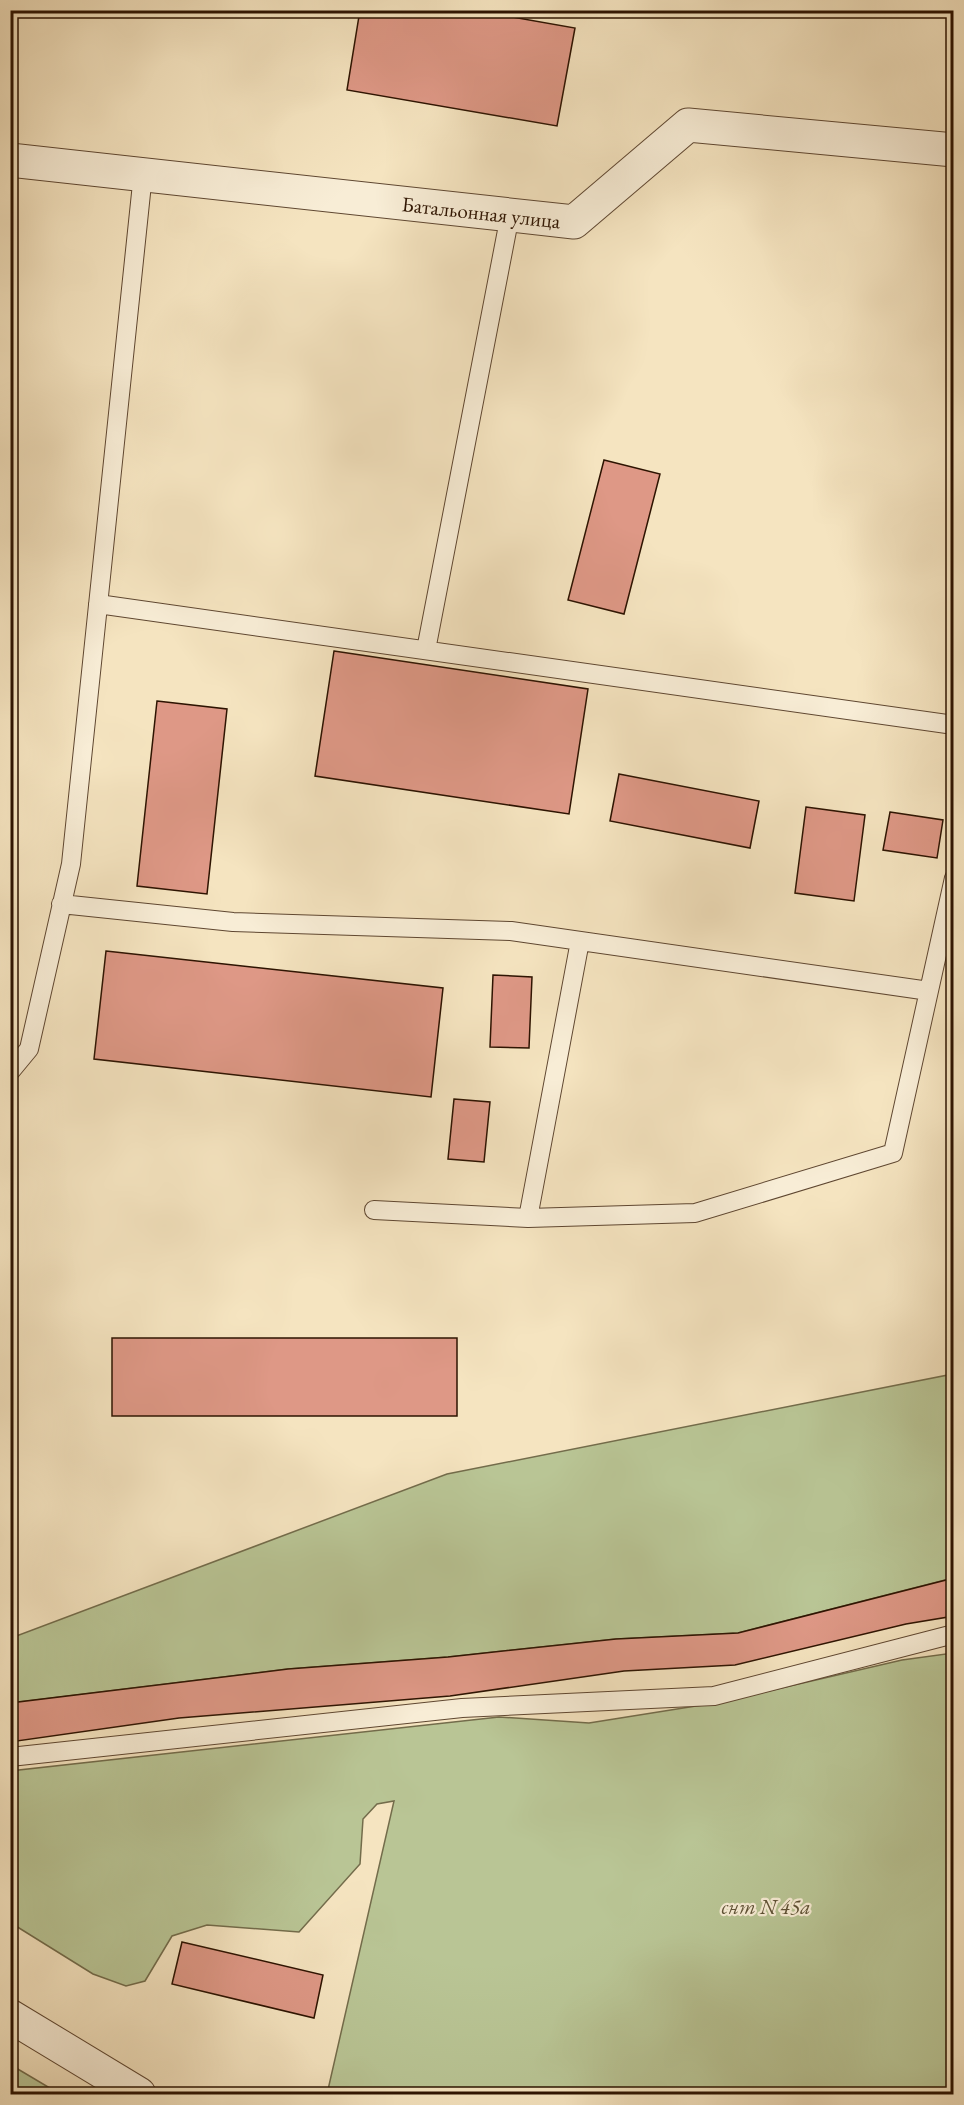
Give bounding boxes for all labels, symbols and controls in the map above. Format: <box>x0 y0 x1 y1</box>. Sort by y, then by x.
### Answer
street label: Батальонная улица <box>400 190 563 234</box>
park label: снт N 45а <box>721 1893 811 1920</box>

